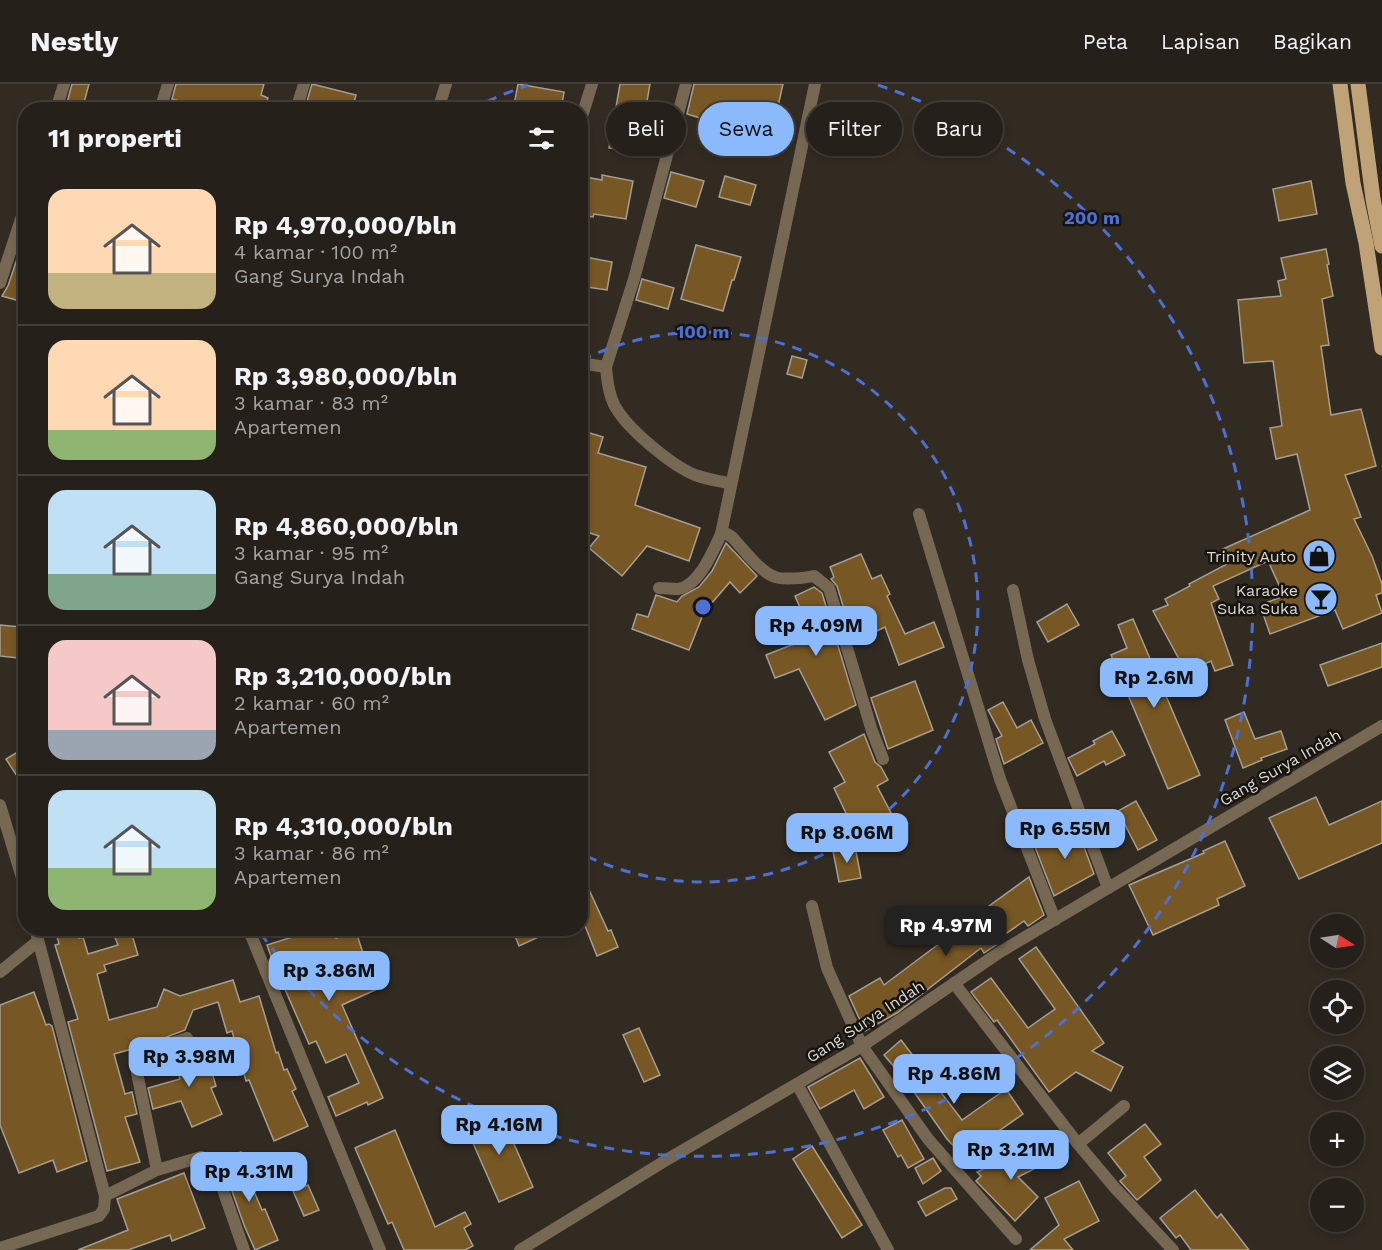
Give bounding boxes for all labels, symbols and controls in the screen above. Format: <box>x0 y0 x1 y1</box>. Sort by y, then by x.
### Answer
text: Nestly <box>30 25 119 58</box>
text: Peta <box>1083 29 1128 54</box>
text: Lapisan <box>1161 29 1240 54</box>
text: Bagikan <box>1273 29 1352 54</box>
chip: Beli <box>606 102 686 156</box>
chip: Sewa <box>698 102 794 156</box>
chip: Filter <box>806 102 902 156</box>
chip: Baru <box>914 102 1003 156</box>
icon: filters <box>525 122 558 155</box>
text: 11 properti <box>48 123 182 153</box>
text: 200 m <box>1064 207 1120 228</box>
text: Rp 4,970,000/bln <box>234 210 457 240</box>
icon: home <box>96 213 168 285</box>
text: 4 kamar · 100 m² <box>234 240 397 264</box>
text: Gang Surya Indah <box>234 264 405 288</box>
text: 100 m <box>676 321 730 342</box>
text: Rp 3,980,000/bln <box>234 361 457 391</box>
icon: home <box>96 364 168 436</box>
text: 3 kamar · 83 m² <box>234 391 388 415</box>
text: Apartemen <box>234 415 342 439</box>
text: Rp 4,860,000/bln <box>234 511 459 541</box>
icon: home <box>96 514 168 586</box>
shop icon: Trinity Auto <box>1301 538 1337 574</box>
text: 3 kamar · 95 m² <box>234 541 388 565</box>
place label: Trinity Auto <box>1207 547 1296 566</box>
text: Gang Surya Indah <box>234 565 405 589</box>
place label: Karaoke Suka Suka <box>1217 581 1298 618</box>
bar icon: Karaoke Suka Suka <box>1303 581 1339 617</box>
centre of rings <box>693 597 713 617</box>
pin: Rp 4.09M <box>754 606 878 657</box>
text: Rp 4.09M <box>769 613 863 637</box>
pin: Rp 2.6M <box>1099 658 1209 709</box>
text: Rp 3,210,000/bln <box>234 661 452 691</box>
icon: home <box>96 664 168 736</box>
text: Rp 2.6M <box>1114 665 1194 689</box>
text: 2 kamar · 60 m² <box>234 691 389 715</box>
text: Apartemen <box>234 715 342 739</box>
street label: Gang Surya Indah <box>1216 725 1344 810</box>
pin: Rp 6.55M <box>1003 809 1127 860</box>
text: Rp 4,310,000/bln <box>234 811 453 841</box>
pin: Rp 8.06M <box>785 813 909 864</box>
icon: home <box>96 814 168 886</box>
text: Rp 6.55M <box>1019 816 1111 840</box>
text: Rp 8.06M <box>800 820 894 844</box>
text: 3 kamar · 86 m² <box>234 841 389 865</box>
text: Apartemen <box>234 865 342 889</box>
pin: Rp 4.97M <box>884 906 1008 957</box>
text: Rp 4.97M <box>900 913 992 937</box>
north arrow <box>1310 914 1364 968</box>
map controls <box>1310 914 1364 1232</box>
pin: Rp 3.86M <box>267 951 391 1002</box>
text: Rp 3.86M <box>283 958 375 982</box>
street label: Gang Surya Indah <box>803 976 928 1067</box>
button: locate <box>1310 980 1364 1034</box>
pin: Rp 3.98M <box>127 1037 251 1088</box>
text: Rp 3.98M <box>143 1044 235 1068</box>
button: layers <box>1310 1046 1364 1100</box>
pin: Rp 4.86M <box>892 1054 1016 1105</box>
text: Rp 4.86M <box>907 1061 1001 1085</box>
pin: Rp 4.16M <box>437 1105 561 1156</box>
text: Rp 4.16M <box>455 1112 543 1136</box>
button: + <box>1310 1112 1364 1166</box>
pin: Rp 3.21M <box>949 1130 1073 1181</box>
text: Rp 3.21M <box>967 1137 1055 1161</box>
pin: Rp 4.31M <box>187 1152 311 1203</box>
text: Rp 4.31M <box>204 1159 294 1183</box>
button: − <box>1310 1178 1364 1232</box>

